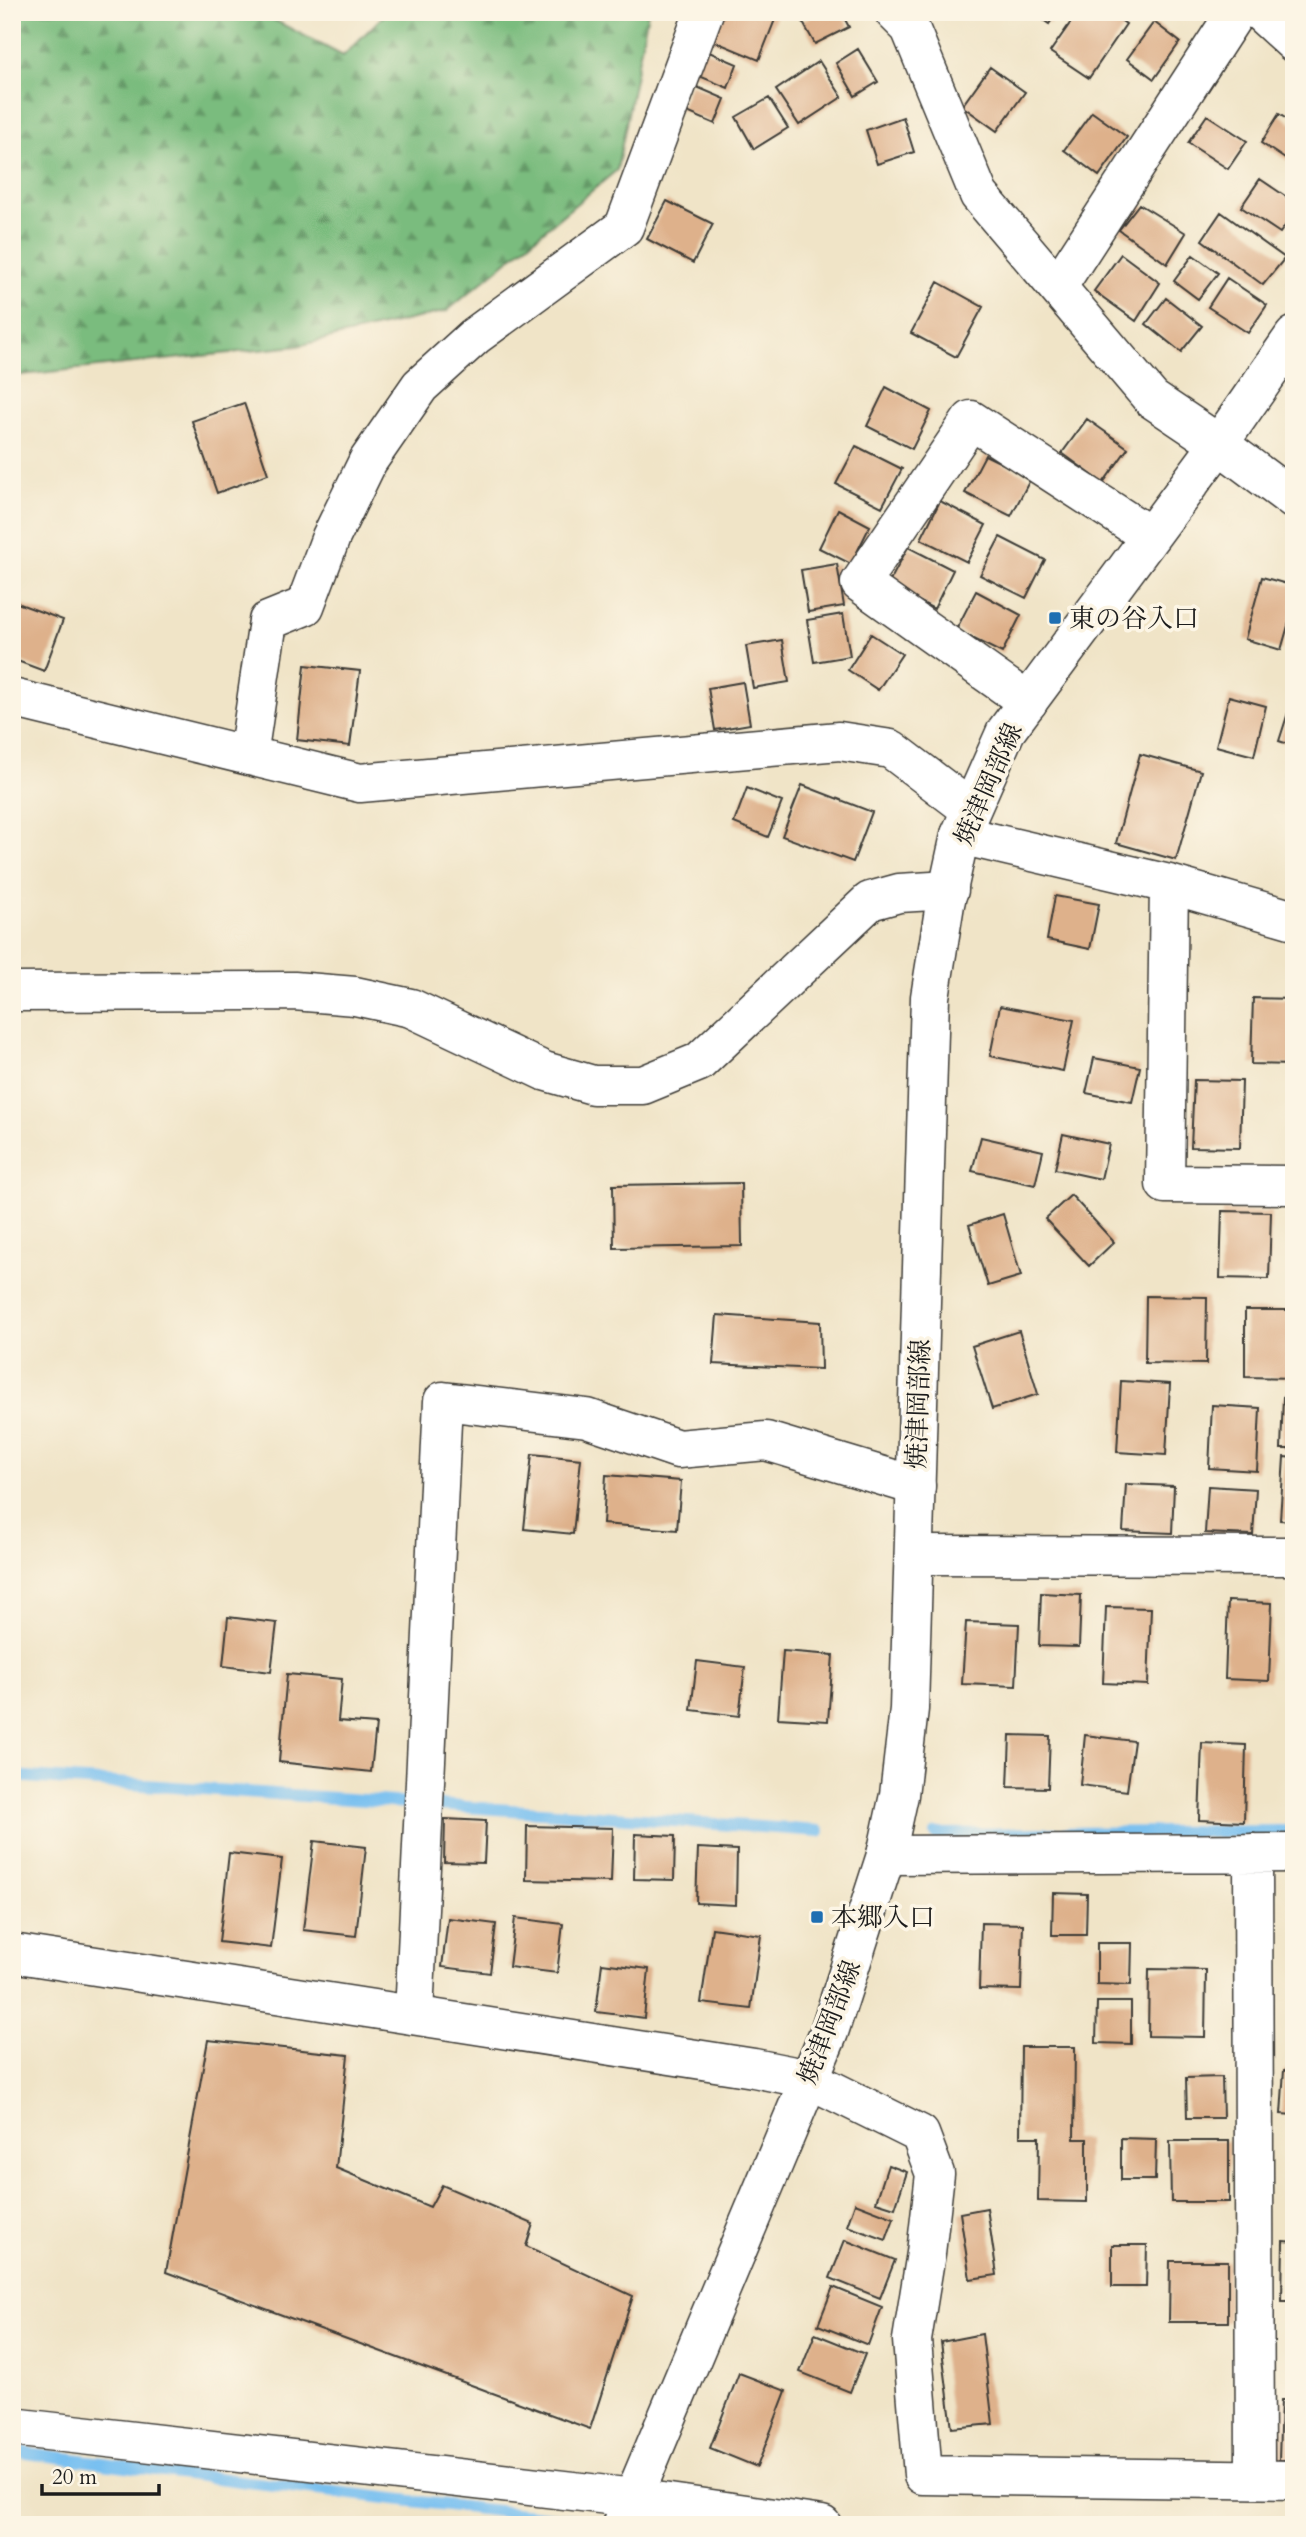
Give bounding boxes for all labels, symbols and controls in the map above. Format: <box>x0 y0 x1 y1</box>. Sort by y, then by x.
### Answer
place label: 東の谷入口 <box>1069 601 1199 636</box>
marker: 東の谷入口 <box>1047 610 1063 626</box>
street label: 焼津岡部線 <box>946 718 1031 851</box>
street label: 焼津岡部線 <box>899 1338 938 1470</box>
place label: 本郷入口 <box>831 1900 935 1935</box>
marker: 本郷入口 <box>809 1909 825 1925</box>
street label: 焼津岡部線 <box>790 1955 869 2089</box>
scale bar <box>42 2453 159 2497</box>
text: 20 m <box>52 2463 97 2492</box>

